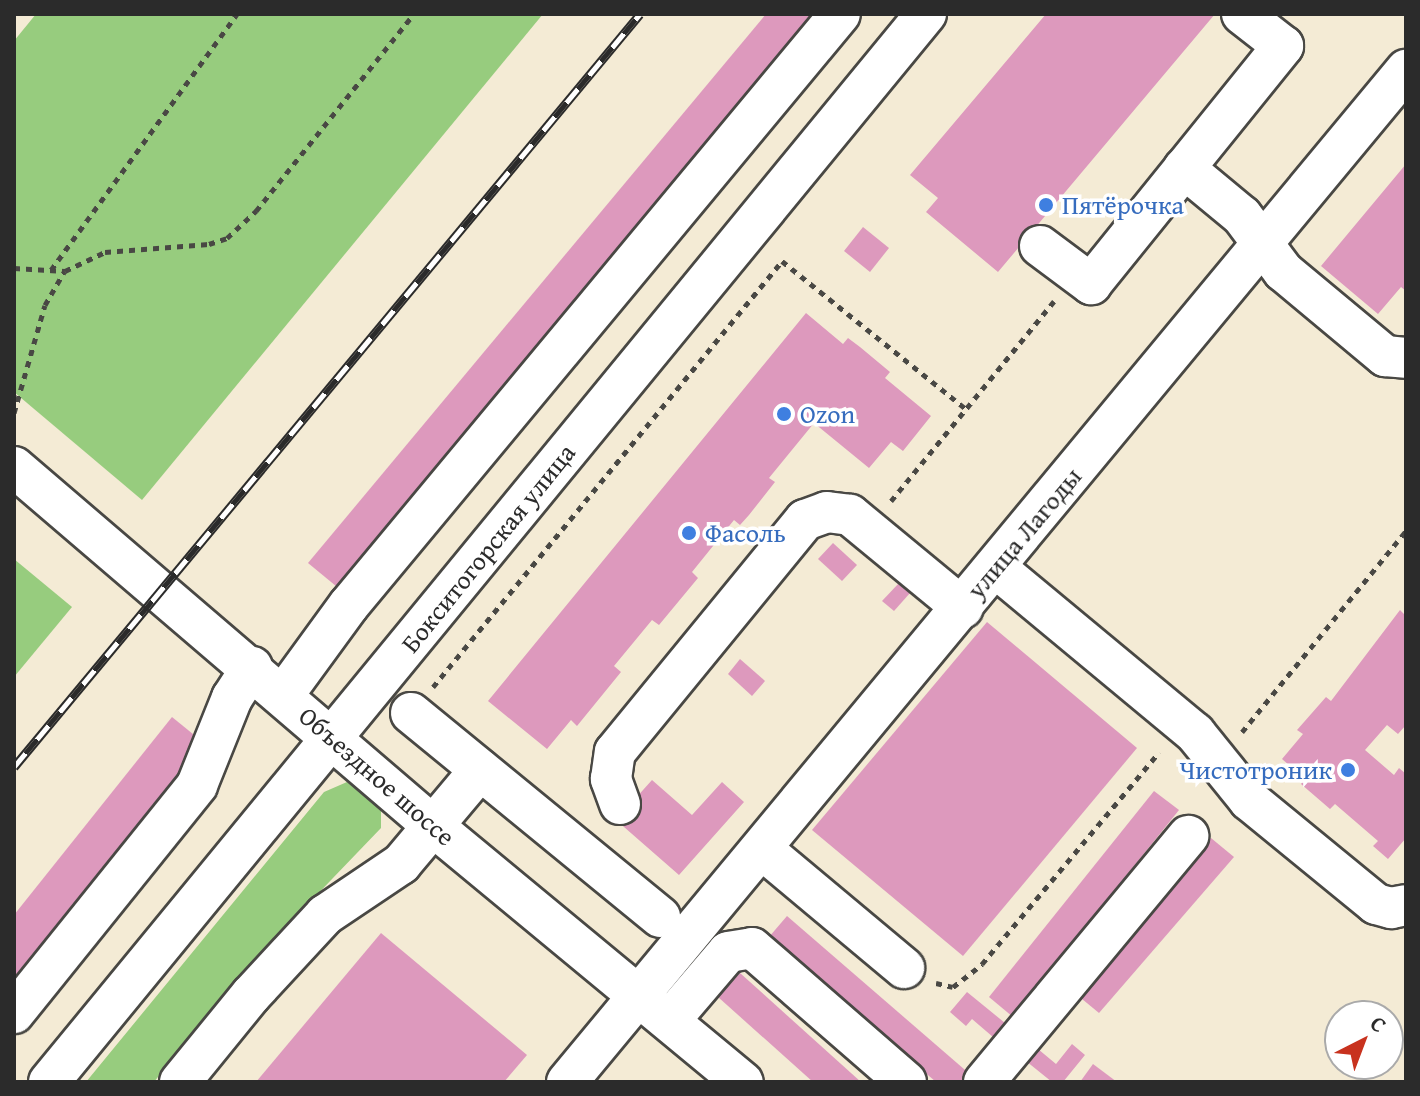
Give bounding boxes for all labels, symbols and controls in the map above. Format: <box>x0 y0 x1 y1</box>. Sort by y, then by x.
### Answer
place label: Пятёрочка <box>1062 189 1184 221</box>
marker: Пятёрочка <box>1037 196 1055 214</box>
place label: Ozon <box>800 398 855 430</box>
marker: Ozon <box>775 405 793 423</box>
street label: Бокситогорская улица <box>394 437 582 659</box>
street label: улица Лагоды <box>960 461 1088 605</box>
place label: Фасоль <box>705 517 786 549</box>
marker: Фасоль <box>680 524 698 542</box>
street label: Объездное шоссе <box>293 700 461 852</box>
place label: Чистотроник <box>1179 754 1332 786</box>
marker: Чистотроник <box>1339 761 1357 779</box>
north arrow <box>1324 1000 1404 1080</box>
text: С <box>1363 1008 1394 1040</box>

